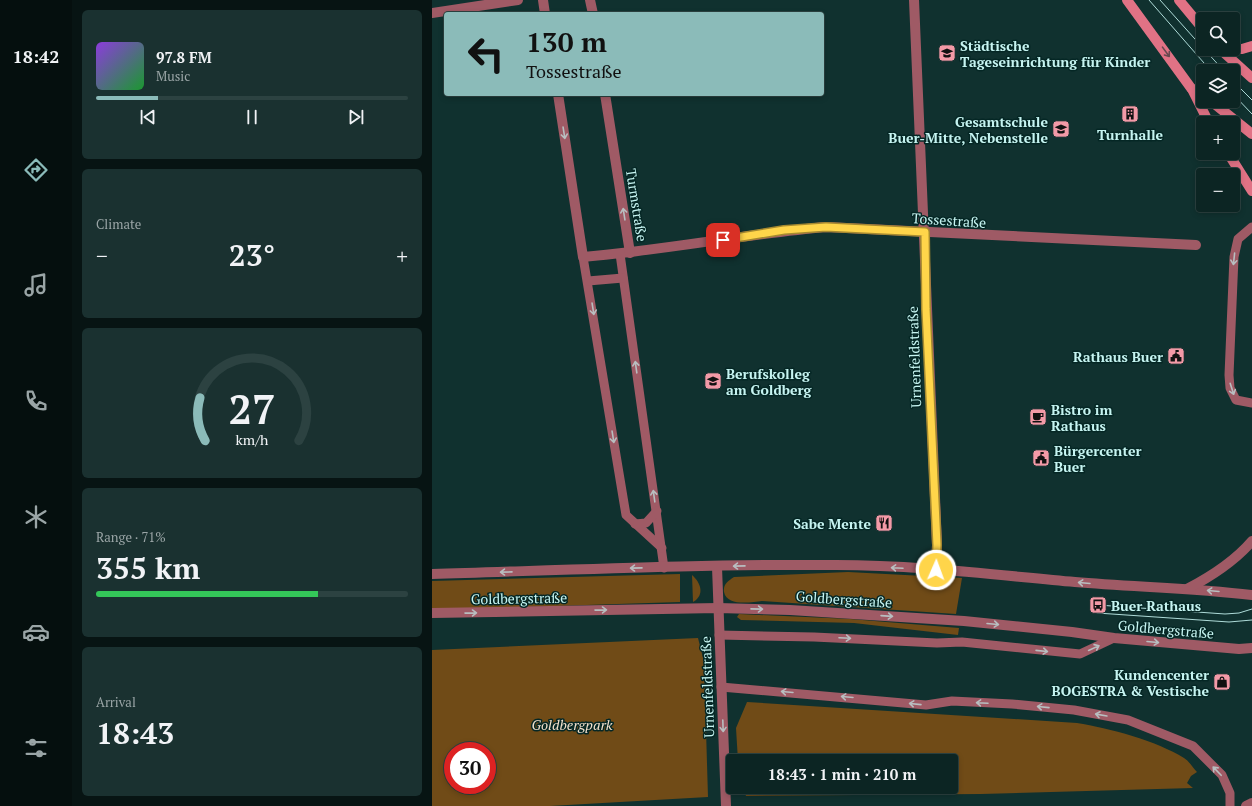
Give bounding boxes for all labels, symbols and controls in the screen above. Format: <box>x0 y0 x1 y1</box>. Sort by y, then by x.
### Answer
map controls <box>1196 12 1240 212</box>
button: search <box>1196 12 1240 56</box>
text: 130 m <box>526 23 607 60</box>
icon: left <box>460 28 512 80</box>
place label: Städtische Tageseinrichtung für Kinder <box>960 36 1150 71</box>
school or university icon: Städtische Tageseinrichtung für Kinder <box>937 43 957 63</box>
text: 18:42 <box>13 44 59 68</box>
text: 97.8 FM <box>156 47 212 67</box>
one-way arrow <box>1161 47 1170 58</box>
text: Tossestraße <box>526 59 622 83</box>
button: layers <box>1196 64 1240 108</box>
text: Music <box>156 67 190 85</box>
building icon: Turnhalle <box>1120 104 1140 124</box>
icon: previous <box>137 106 159 128</box>
icon: pause <box>241 106 263 128</box>
icon: next <box>345 106 367 128</box>
place label: Gesamtschule Buer-Mitte, Nebenstelle <box>888 112 1048 147</box>
button: + <box>1196 116 1240 160</box>
school or university icon: Gesamtschule Buer-Mitte, Nebenstelle <box>1051 119 1071 139</box>
place label: Turnhalle <box>1097 125 1164 144</box>
one-way arrow <box>560 126 568 139</box>
icon: directions <box>22 156 50 184</box>
street label: Turmstraße <box>622 167 652 243</box>
button: − <box>1196 168 1240 212</box>
one-way arrow <box>620 208 628 221</box>
street label: Tossestraße <box>911 208 987 232</box>
text: Climate <box>96 215 141 233</box>
pin <box>706 223 740 257</box>
icon: arrive <box>712 229 734 251</box>
text: 23° <box>229 235 275 275</box>
text: − <box>96 241 108 270</box>
text: + <box>396 241 408 270</box>
one-way arrow <box>1230 252 1238 265</box>
icon: music <box>22 271 50 299</box>
one-way arrow <box>589 302 597 315</box>
street label: Urnenfeldstraße <box>903 306 925 408</box>
public building icon: Rathaus Buer <box>1166 346 1186 366</box>
place label: Rathaus Buer <box>1073 347 1163 366</box>
one-way arrow <box>632 361 640 374</box>
place label: Berufskolleg am Goldberg <box>726 364 813 399</box>
school or university icon: Berufskolleg am Goldberg <box>703 371 723 391</box>
text: 27 <box>228 381 276 436</box>
one-way arrow <box>1229 382 1236 395</box>
icon: phone <box>22 387 50 415</box>
place label: Bistro im Rathaus <box>1051 400 1112 435</box>
cafe icon: Bistro im Rathaus <box>1028 407 1048 427</box>
text: km/h <box>236 430 269 449</box>
one-way arrow <box>610 431 618 444</box>
place label: Bürgercenter Buer <box>1054 441 1142 476</box>
public building icon: Bürgercenter Buer <box>1031 448 1051 468</box>
one-way arrow <box>650 490 658 503</box>
icon: climate <box>22 503 50 531</box>
restaurant icon: Sabe Mente <box>874 513 894 533</box>
place label: Sabe Mente <box>793 514 871 533</box>
text: Range · 71% <box>96 528 166 546</box>
text: 355 km <box>96 548 200 588</box>
position arrow <box>915 549 957 591</box>
one-way arrow <box>733 562 746 570</box>
one-way arrow <box>891 564 904 571</box>
one-way arrow <box>630 565 643 572</box>
one-way arrow <box>500 568 513 575</box>
one-way arrow <box>1078 579 1091 587</box>
street label: Goldbergstraße <box>795 586 893 612</box>
street label: Goldbergstraße <box>471 588 567 608</box>
one-way arrow <box>1207 588 1220 595</box>
bus stop icon: Buer Rathaus <box>1088 595 1108 615</box>
place label: Buer Rathaus <box>1111 596 1201 615</box>
one-way arrow <box>750 605 763 613</box>
one-way arrow <box>594 606 607 614</box>
one-way arrow <box>464 609 477 616</box>
one-way arrow <box>880 612 893 620</box>
street label: Goldbergstraße <box>1117 615 1215 643</box>
icon: car <box>22 618 50 646</box>
one-way arrow <box>986 620 999 628</box>
one-way arrow <box>838 634 851 642</box>
street label: Urnenfeldstraße <box>696 636 718 738</box>
one-way arrow <box>1146 638 1159 645</box>
one-way arrow <box>1088 644 1100 651</box>
one-way arrow <box>1035 647 1048 655</box>
place label: Kundencenter BOGESTRA & Vestische <box>1052 665 1209 700</box>
shop icon: Kundencenter BOGESTRA & Vestische <box>1212 672 1232 692</box>
one-way arrow <box>781 688 794 695</box>
text: Arrival <box>96 693 136 711</box>
one-way arrow <box>841 693 854 701</box>
one-way arrow <box>976 699 989 706</box>
one-way arrow <box>909 700 922 708</box>
one-way arrow <box>1037 704 1050 711</box>
one-way arrow <box>1095 711 1108 719</box>
text: 18:43 <box>96 713 174 753</box>
park label: Goldbergpark <box>531 715 613 734</box>
one-way arrow <box>720 719 727 732</box>
icon: filters <box>22 734 50 762</box>
speed limit sign: 30 <box>444 742 496 794</box>
text: 18:43 · 1 min · 210 m <box>768 764 916 784</box>
one-way arrow <box>1212 766 1222 776</box>

